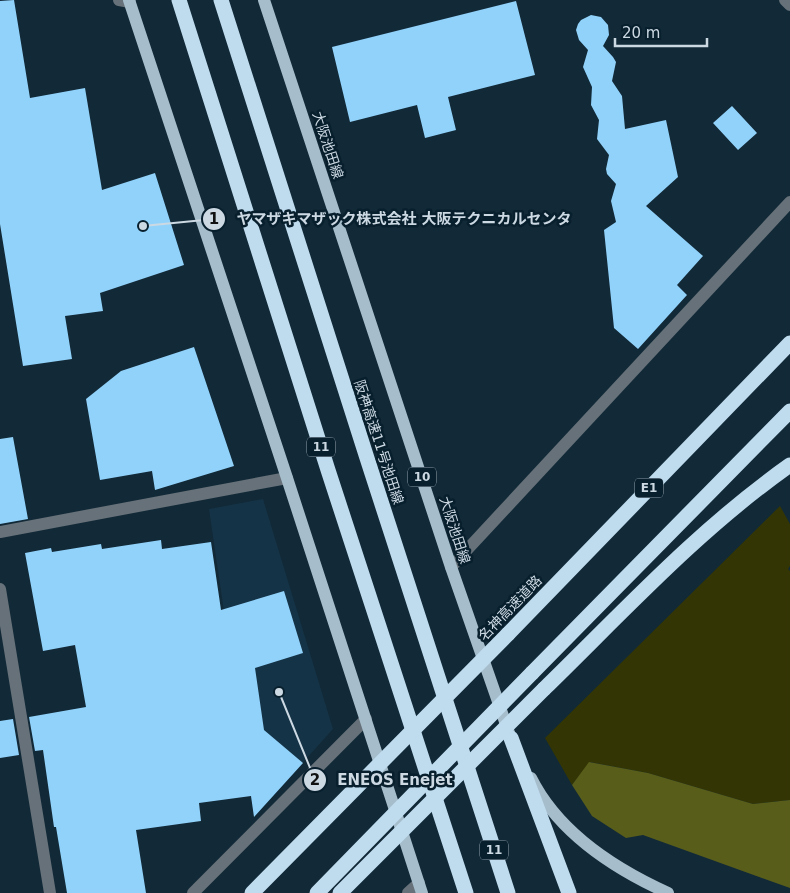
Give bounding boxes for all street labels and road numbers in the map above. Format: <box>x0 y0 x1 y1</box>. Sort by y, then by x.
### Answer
street label: 大阪池田線 <box>310 109 346 181</box>
street label: 阪神高速11号池田線 <box>351 378 407 506</box>
road number: 11 <box>307 438 335 457</box>
road number: 10 <box>408 468 436 487</box>
road number: E1 <box>635 478 663 498</box>
street label: 大阪池田線 <box>437 494 473 566</box>
street label: 名神高速道路 <box>475 572 545 644</box>
road number: 11 <box>480 840 508 860</box>

